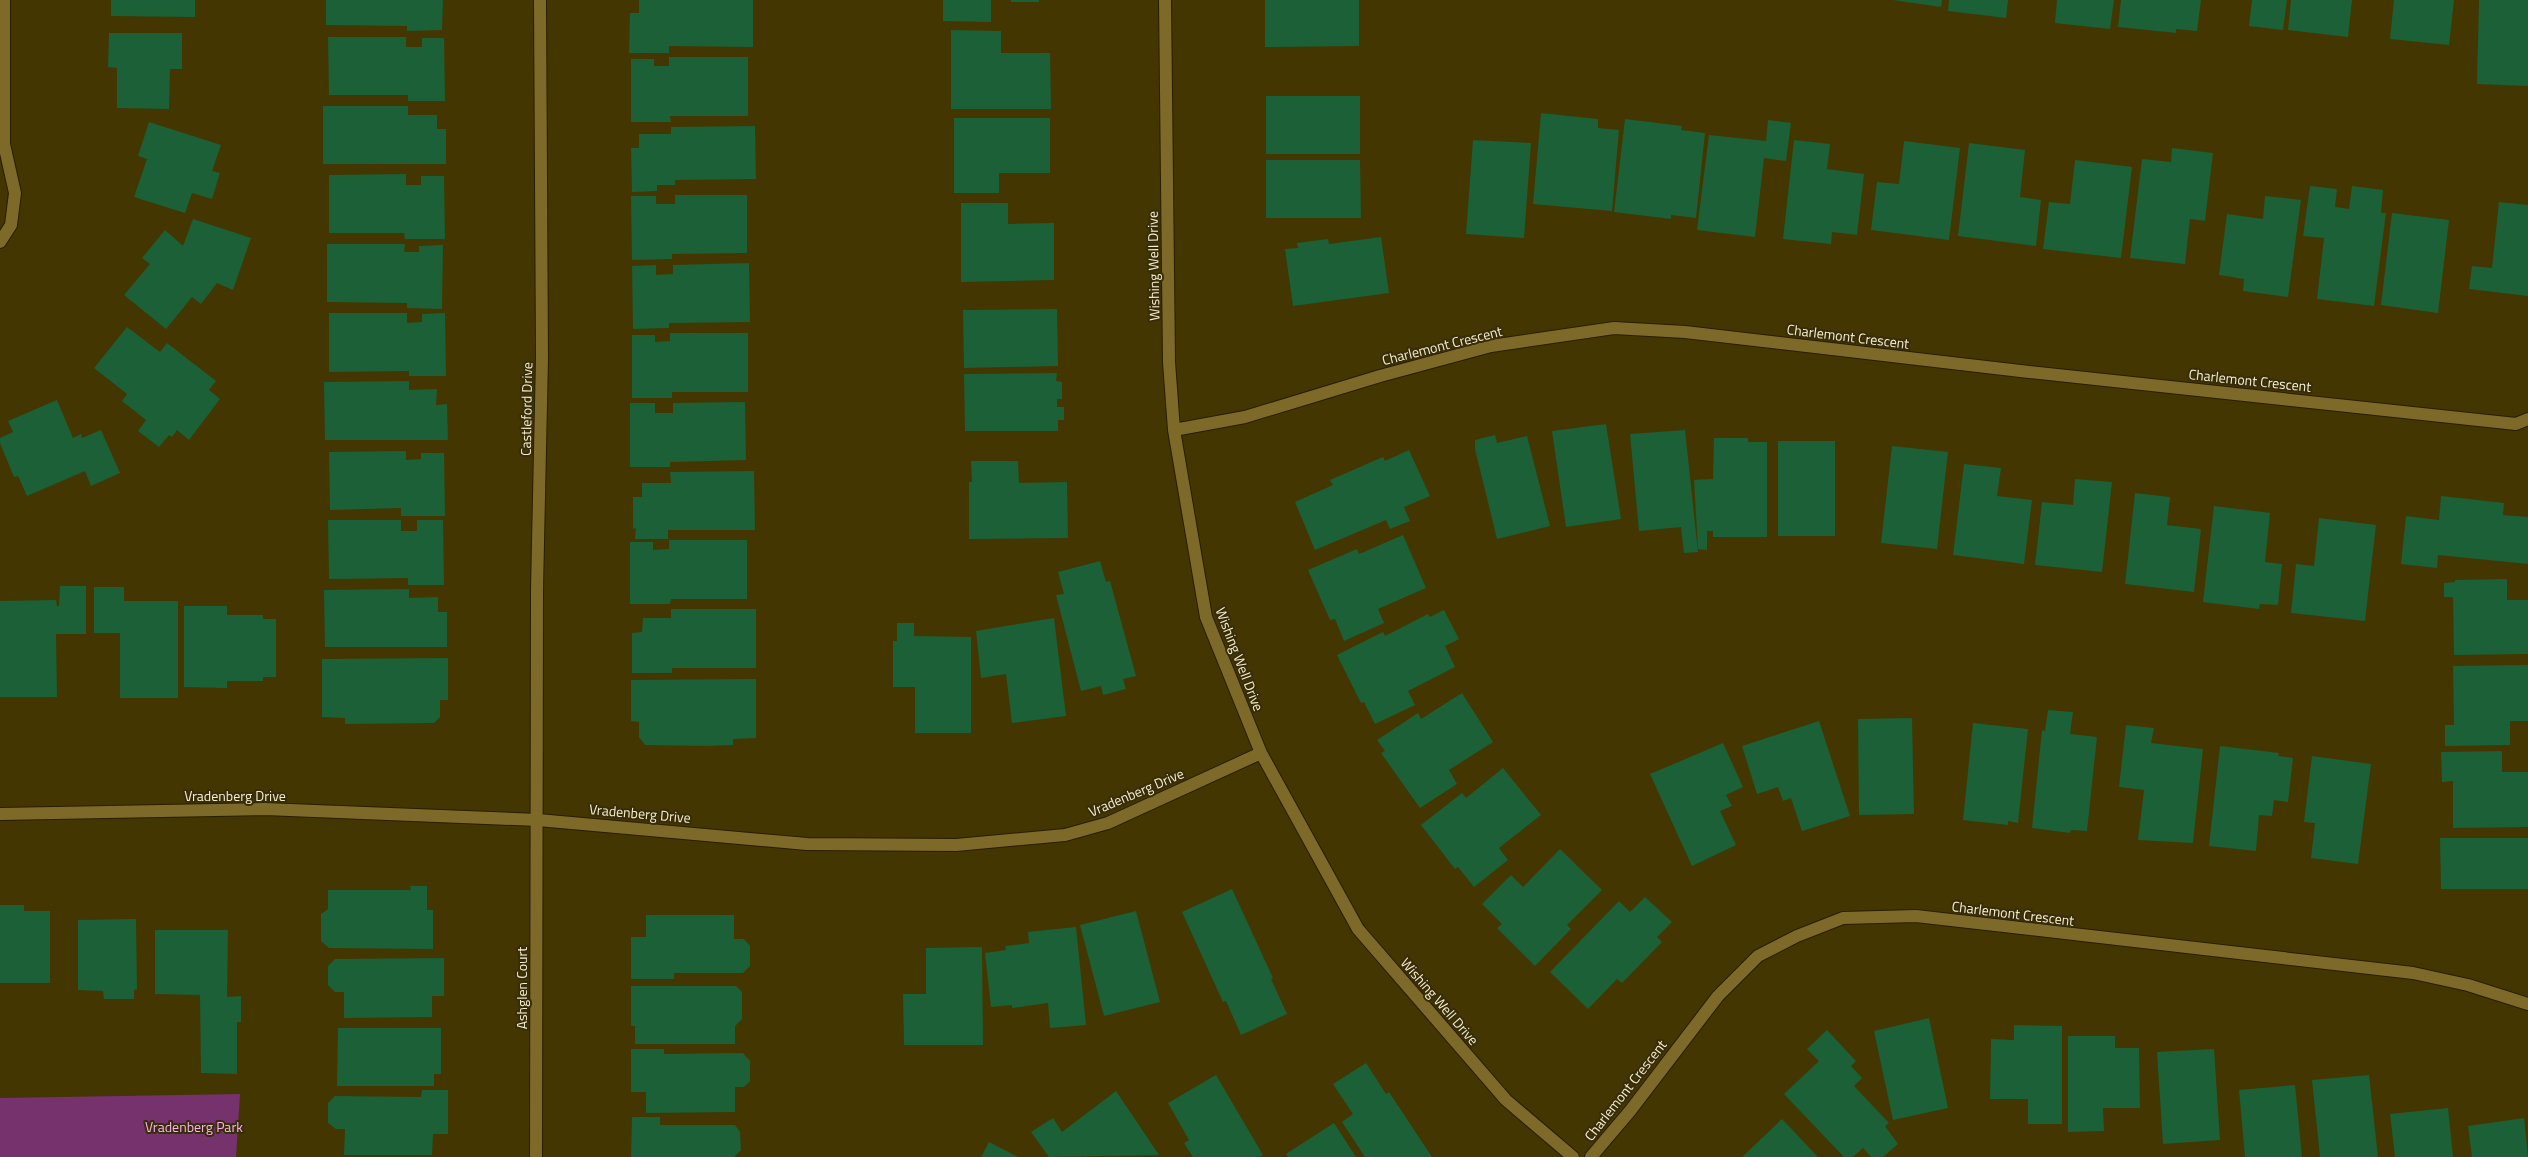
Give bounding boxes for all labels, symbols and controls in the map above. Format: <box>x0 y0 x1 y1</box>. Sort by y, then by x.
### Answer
street label: Wishing Well Drive <box>1142 211 1164 321</box>
street label: Charlemont Crescent <box>1786 318 1910 354</box>
street label: Charlemont Crescent <box>1380 320 1504 370</box>
street label: Castleford Drive <box>515 362 537 456</box>
street label: Charlemont Crescent <box>2188 363 2312 397</box>
street label: Wishing Well Drive <box>1211 604 1269 714</box>
street label: Vradenberg Drive <box>1085 762 1187 822</box>
street label: Vradenberg Drive <box>184 785 286 806</box>
street label: Vradenberg Drive <box>588 798 692 828</box>
street label: Charlemont Crescent <box>1951 895 2075 931</box>
street label: Ashglen Court <box>511 947 532 1029</box>
street label: Wishing Well Drive <box>1396 953 1484 1049</box>
street label: Charlemont Crescent <box>1579 1035 1671 1145</box>
park label: Vradenberg Park <box>145 1116 243 1137</box>

